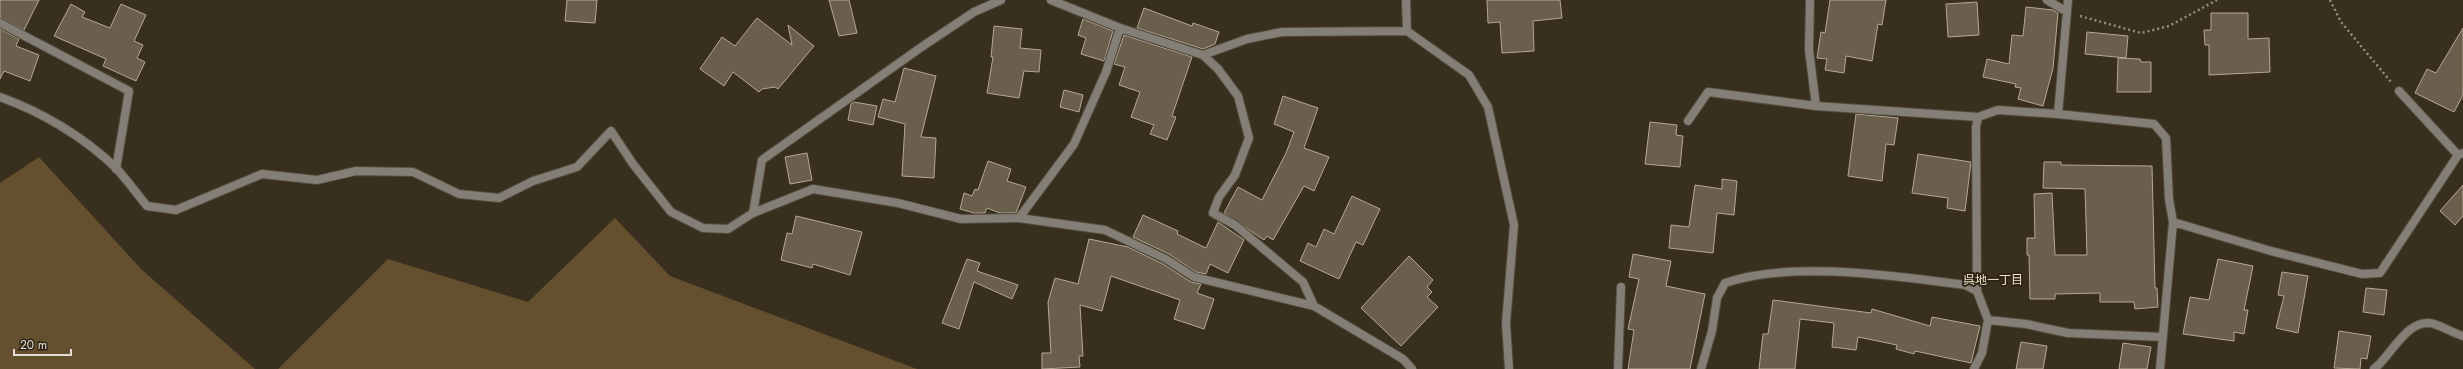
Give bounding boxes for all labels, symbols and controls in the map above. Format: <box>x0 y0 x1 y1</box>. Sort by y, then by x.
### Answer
district label: 呉地一丁目 <box>1963 271 2023 289</box>
scale bar <box>14 331 71 357</box>
text: 20 m <box>20 336 47 354</box>

